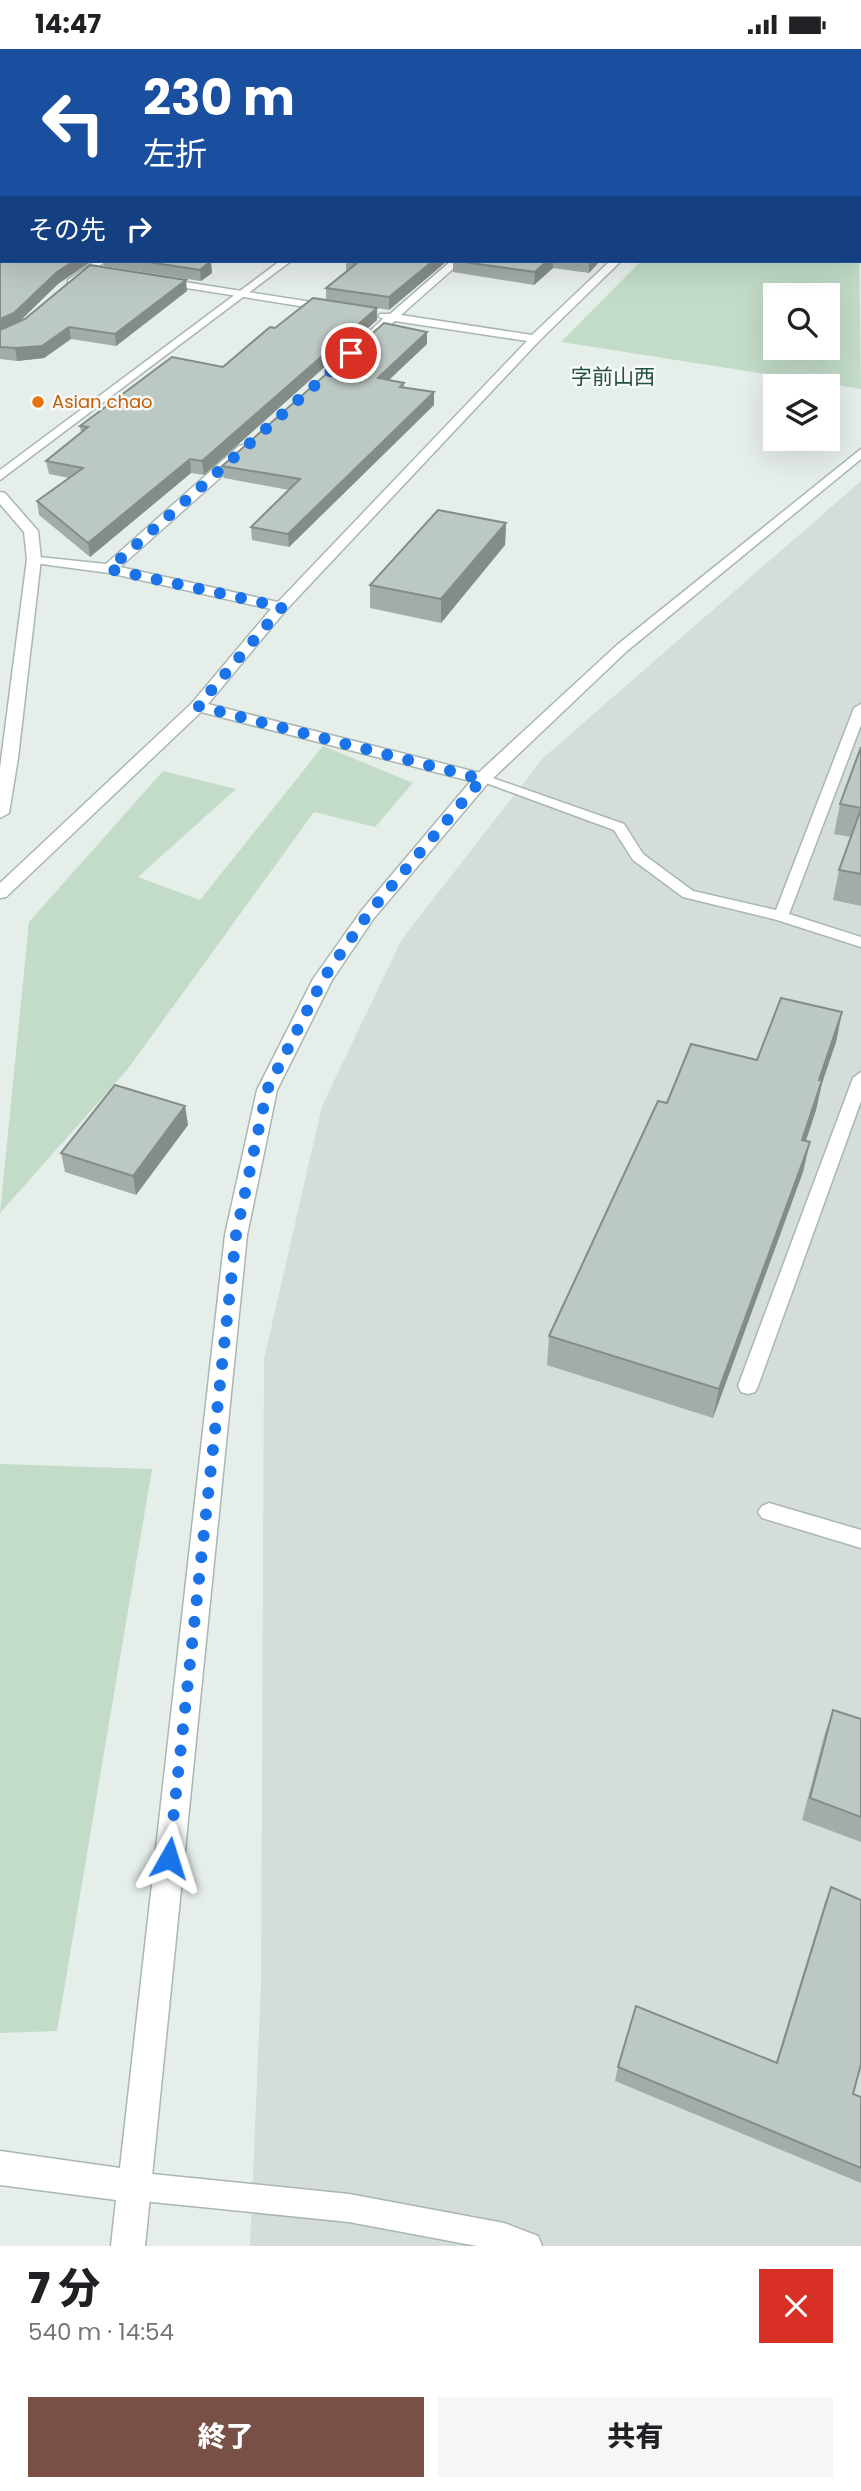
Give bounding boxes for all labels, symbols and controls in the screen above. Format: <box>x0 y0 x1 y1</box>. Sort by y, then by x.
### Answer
text: 14:47 <box>35 6 101 42</box>
text: 230 m <box>143 64 295 132</box>
icon: left <box>28 77 119 168</box>
text: 左折 <box>143 131 207 176</box>
icon: right <box>120 210 158 248</box>
text: その先 <box>28 212 106 248</box>
map controls <box>763 283 840 451</box>
button: search <box>763 283 840 360</box>
pin <box>321 323 381 383</box>
icon: arrive <box>332 334 370 372</box>
district label: 字前山西 <box>571 362 655 391</box>
button: layers <box>763 374 840 451</box>
place label: Asian chao <box>52 389 153 414</box>
marker: Asian chao <box>30 394 46 410</box>
position arrow <box>132 1821 206 1895</box>
text: 7 分 <box>28 2259 100 2318</box>
button: close <box>759 2269 833 2343</box>
text: 540 m · 14:54 <box>28 2316 174 2348</box>
button: 終了 <box>28 2397 424 2477</box>
button: 共有 <box>438 2397 833 2477</box>

